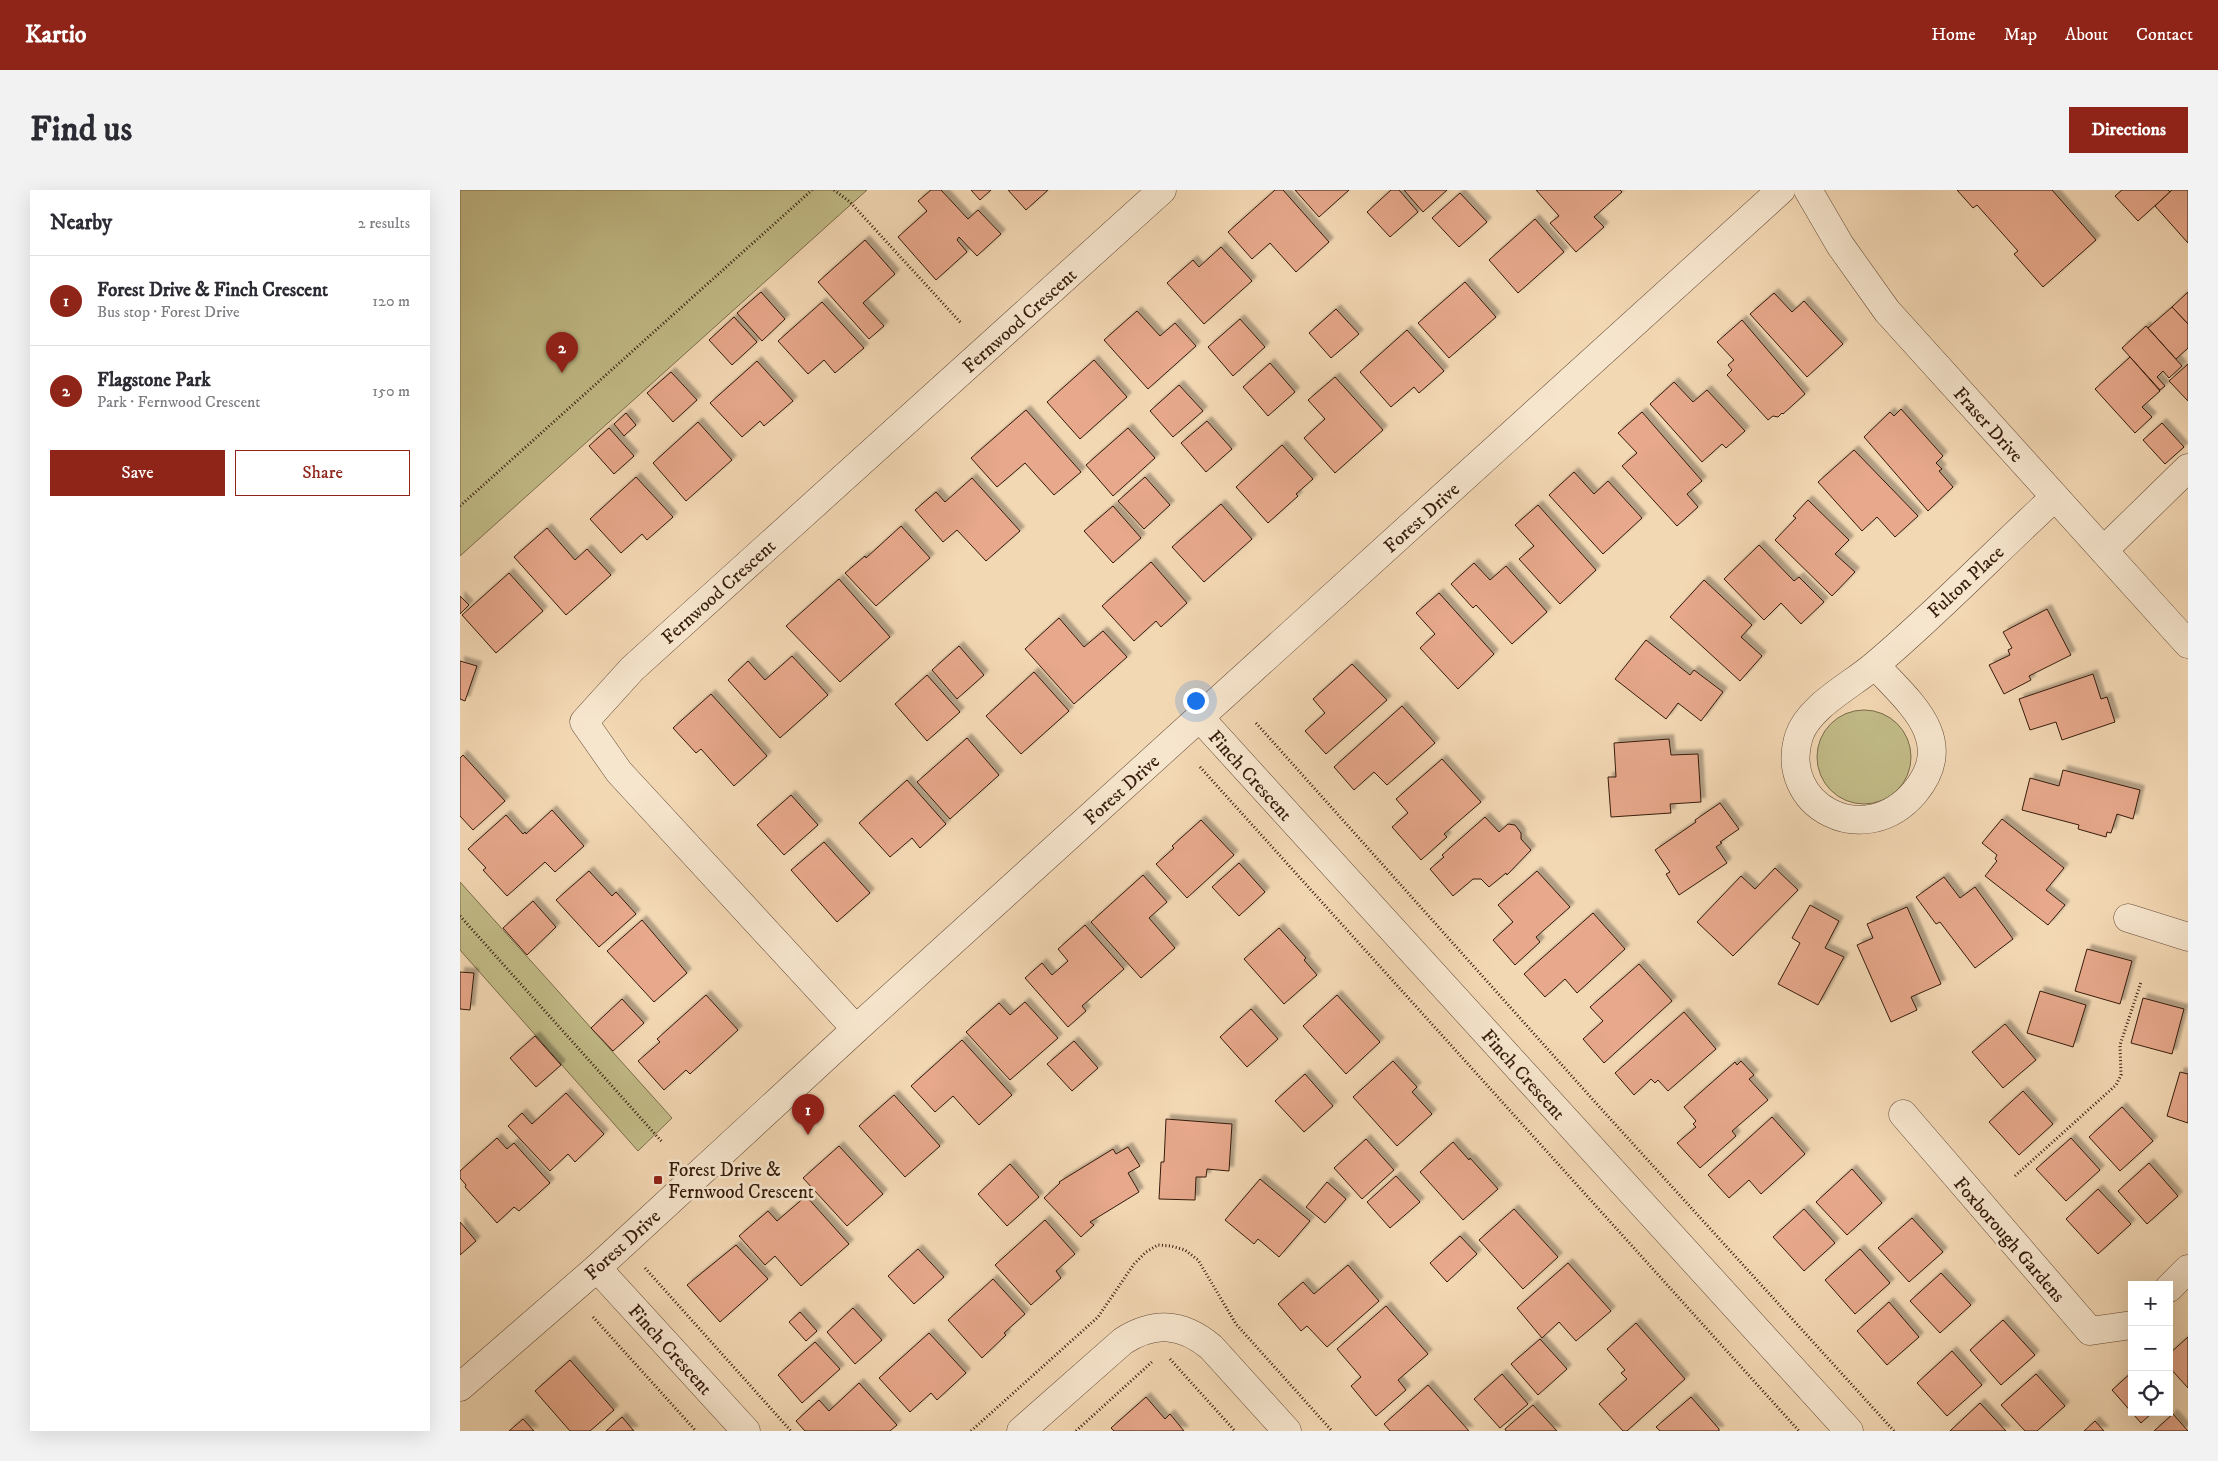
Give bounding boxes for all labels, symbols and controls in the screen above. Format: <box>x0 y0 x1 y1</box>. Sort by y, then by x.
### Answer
text: Kartio <box>25 20 87 50</box>
text: Home <box>1931 24 1976 46</box>
text: Map <box>2004 24 2037 46</box>
text: About <box>2065 24 2108 46</box>
text: Contact <box>2136 24 2193 46</box>
button: Directions <box>2069 107 2188 153</box>
text: Find us <box>30 108 132 152</box>
text: Nearby <box>50 210 112 236</box>
text: 2 results <box>358 213 410 233</box>
street label: Fernwood Crescent <box>958 264 1082 378</box>
text: Forest Drive & Finch Crescent <box>97 279 328 302</box>
text: 1 <box>63 291 69 311</box>
text: 120 m <box>372 291 410 311</box>
text: Bus stop · Forest Drive <box>97 302 240 322</box>
pin: 2 <box>546 332 578 373</box>
text: Flagstone Park <box>97 369 211 392</box>
text: 2 <box>62 381 70 401</box>
text: 150 m <box>372 381 410 401</box>
street label: Fraser Drive <box>1948 383 2028 468</box>
text: Park · Fernwood Crescent <box>97 392 260 412</box>
button: Save <box>50 450 225 496</box>
button: Share <box>235 450 410 496</box>
street label: Forest Drive <box>1379 478 1465 558</box>
street label: Fernwood Crescent <box>657 535 781 649</box>
street label: Fulton Place <box>1923 541 2009 623</box>
your location <box>1183 688 1209 714</box>
street label: Finch Crescent <box>1203 726 1297 826</box>
street label: Forest Drive <box>1079 750 1165 830</box>
street label: Finch Crescent <box>1476 1025 1570 1125</box>
pin: 1 <box>792 1094 824 1135</box>
place label: Forest Drive & Fernwood Crescent <box>668 1159 814 1204</box>
street label: Foxborough Gardens <box>1948 1173 2070 1307</box>
marker: Forest Drive & Fernwood Crescent <box>652 1174 664 1186</box>
street label: Forest Drive <box>580 1205 666 1285</box>
map controls <box>2128 1281 2173 1416</box>
button: + <box>2128 1281 2173 1326</box>
street label: Finch Crescent <box>623 1300 717 1400</box>
button: − <box>2128 1326 2173 1371</box>
button: locate <box>2128 1371 2173 1416</box>

